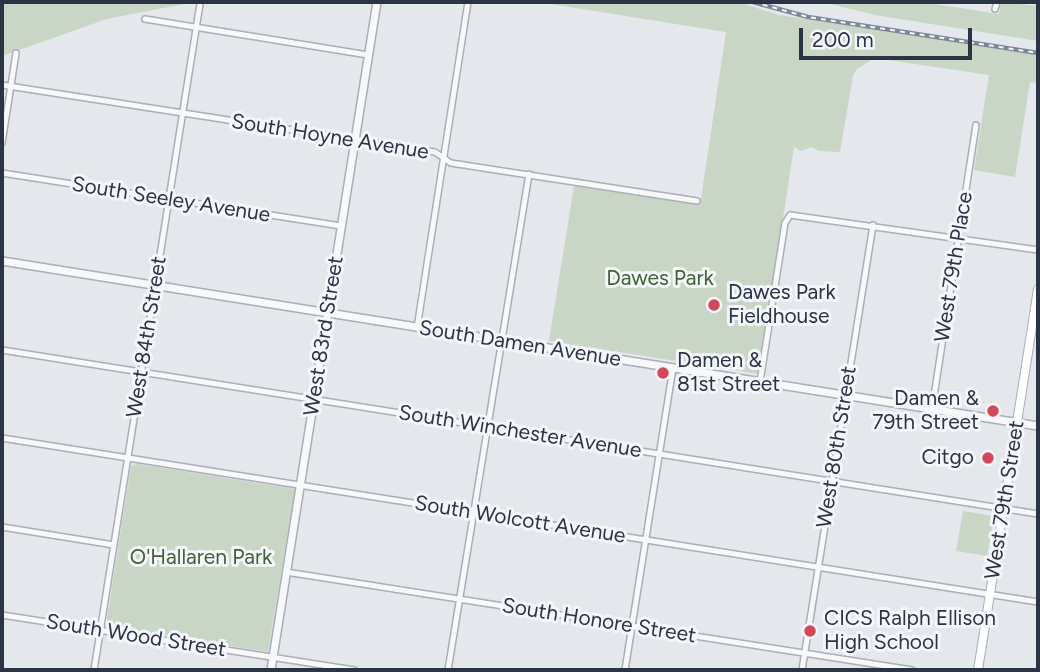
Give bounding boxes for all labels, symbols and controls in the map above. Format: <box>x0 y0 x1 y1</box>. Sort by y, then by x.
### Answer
scale bar <box>802 14 975 58</box>
text: 200 m <box>812 27 874 52</box>
street label: South Hoyne Avenue <box>229 109 431 165</box>
street label: South Seeley Avenue <box>70 172 272 228</box>
street label: West 79th Place <box>930 190 978 344</box>
street label: West 84th Street <box>122 254 172 420</box>
street label: West 83rd Street <box>299 254 349 418</box>
park label: Dawes Park <box>606 266 714 292</box>
place label: Dawes Park Fieldhouse <box>728 280 836 330</box>
marker: Dawes Park Fieldhouse <box>706 297 722 313</box>
street label: South Damen Avenue <box>417 316 623 372</box>
place label: Damen & 81st Street <box>677 348 780 398</box>
street label: West 80th Street <box>812 364 862 530</box>
marker: Damen & 81st Street <box>655 365 671 381</box>
place label: Damen & 79th Street <box>872 386 979 436</box>
street label: South Winchester Avenue <box>397 400 643 464</box>
marker: Damen & 79th Street <box>985 403 1001 419</box>
street label: West 79th Street <box>980 419 1030 581</box>
place label: Citgo <box>922 445 974 471</box>
marker: Citgo <box>980 450 996 466</box>
street label: South Wolcott Avenue <box>413 491 627 549</box>
park label: O'Hallaren Park <box>130 545 272 571</box>
street label: South Honore Street <box>500 593 698 649</box>
place label: CICS Ralph Ellison High School <box>824 606 996 656</box>
street label: South Wood Street <box>44 609 228 663</box>
marker: CICS Ralph Ellison High School <box>802 623 818 639</box>

